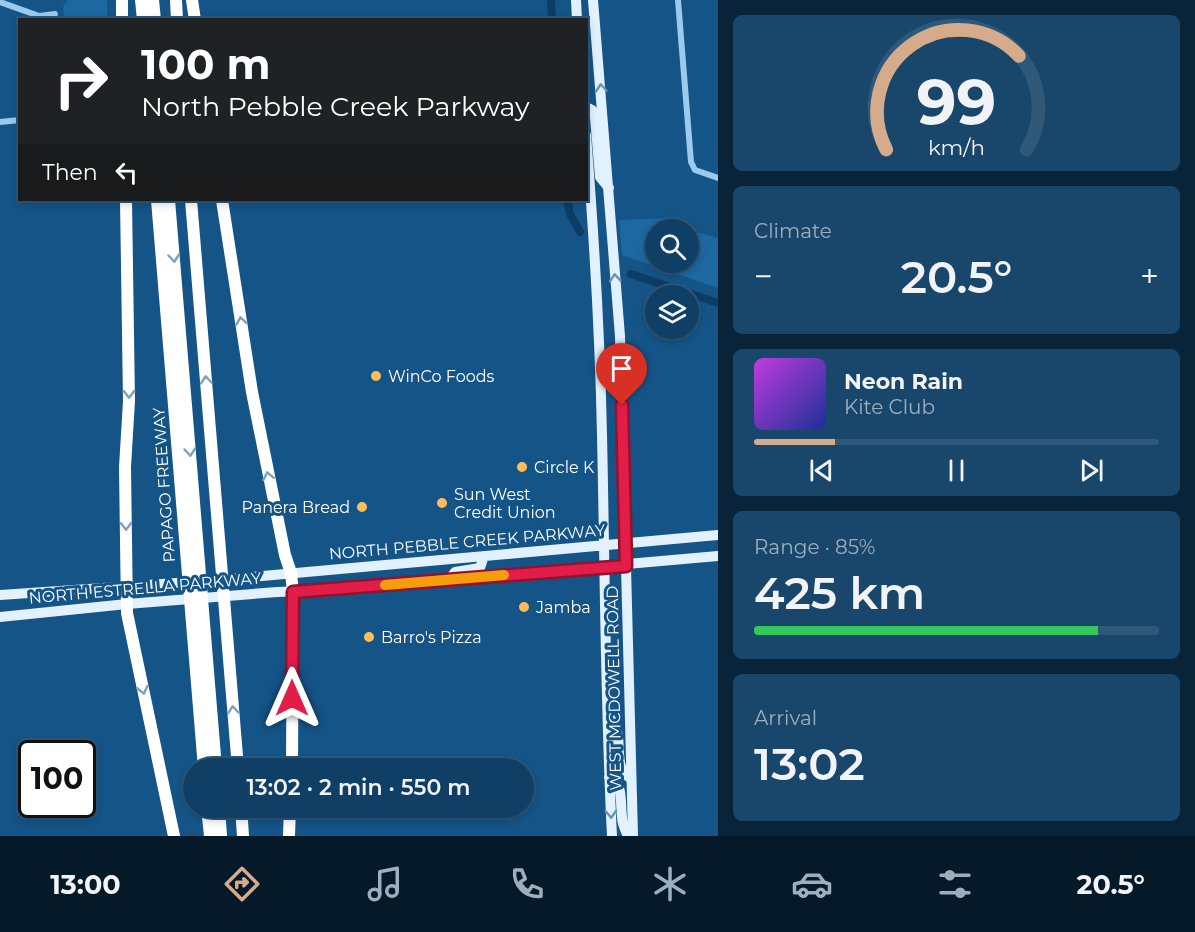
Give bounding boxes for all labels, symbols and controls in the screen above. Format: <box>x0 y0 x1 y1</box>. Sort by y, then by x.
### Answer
text: 100 m <box>141 38 270 90</box>
icon: right <box>42 42 120 120</box>
text: 99 <box>917 64 996 140</box>
one-way arrow <box>594 83 607 92</box>
text: North Pebble Creek Parkway <box>141 90 530 123</box>
text: km/h <box>928 134 985 160</box>
icon: left <box>110 156 143 189</box>
text: Then <box>42 159 98 186</box>
map controls <box>645 219 699 339</box>
button: search <box>645 219 699 273</box>
text: Climate <box>754 219 832 243</box>
text: 20.5° <box>901 249 1012 304</box>
one-way arrow <box>167 253 180 262</box>
text: − <box>754 256 773 296</box>
text: + <box>1140 256 1159 296</box>
one-way arrow <box>609 273 622 282</box>
button: layers <box>645 285 699 339</box>
one-way arrow <box>235 316 247 326</box>
pin <box>596 343 647 405</box>
icon: arrive <box>605 352 638 385</box>
place label: WinCo Foods <box>388 367 495 386</box>
text: Neon Rain <box>844 368 963 395</box>
marker: WinCo Foods <box>369 369 383 383</box>
one-way arrow <box>200 375 213 385</box>
one-way arrow <box>122 389 135 398</box>
text: Kite Club <box>844 395 935 419</box>
street label: PAPAGO FREEWAY <box>149 406 179 563</box>
one-way arrow <box>183 448 196 457</box>
icon: previous <box>805 454 838 487</box>
icon: pause <box>940 454 973 487</box>
icon: next <box>1075 454 1108 487</box>
place label: Circle K <box>534 458 595 477</box>
marker: Circle K <box>515 460 529 474</box>
one-way arrow <box>262 471 275 481</box>
place label: Sun West Credit Union <box>454 485 556 522</box>
marker: Sun West Credit Union <box>435 496 449 510</box>
place label: Panera Bread <box>241 498 350 517</box>
marker: Panera Bread <box>355 500 369 514</box>
street label: NORTH PEBBLE CREEK PARKWAY <box>328 520 607 564</box>
one-way arrow <box>120 521 132 530</box>
text: Range · 85% <box>754 535 875 559</box>
text: 425 km <box>754 565 925 620</box>
street label: NORTH ESTRELLA PARKWAY <box>28 568 263 608</box>
street label: WEST MCDOWELL ROAD <box>603 585 625 791</box>
place label: Jamba <box>535 598 591 617</box>
marker: Jamba <box>517 600 531 614</box>
place label: Barro's Pizza <box>381 628 482 647</box>
marker: Barro's Pizza <box>362 630 376 644</box>
position arrow <box>260 666 324 730</box>
one-way arrow <box>135 684 148 694</box>
one-way arrow <box>227 705 240 714</box>
text: Arrival <box>754 706 817 730</box>
text: 13:02 <box>754 736 865 791</box>
speed limit sign: 100 <box>18 740 96 818</box>
text: 13:02 · 2 min · 550 m <box>246 774 471 801</box>
one-way arrow <box>604 810 617 819</box>
icon: directions <box>221 863 263 905</box>
icon: music <box>364 863 406 905</box>
icon: phone <box>506 863 548 905</box>
icon: climate <box>649 863 691 905</box>
icon: car <box>791 863 833 905</box>
icon: filters <box>934 863 976 905</box>
text: 13:00 <box>50 868 121 901</box>
text: 20.5° <box>1077 868 1145 901</box>

